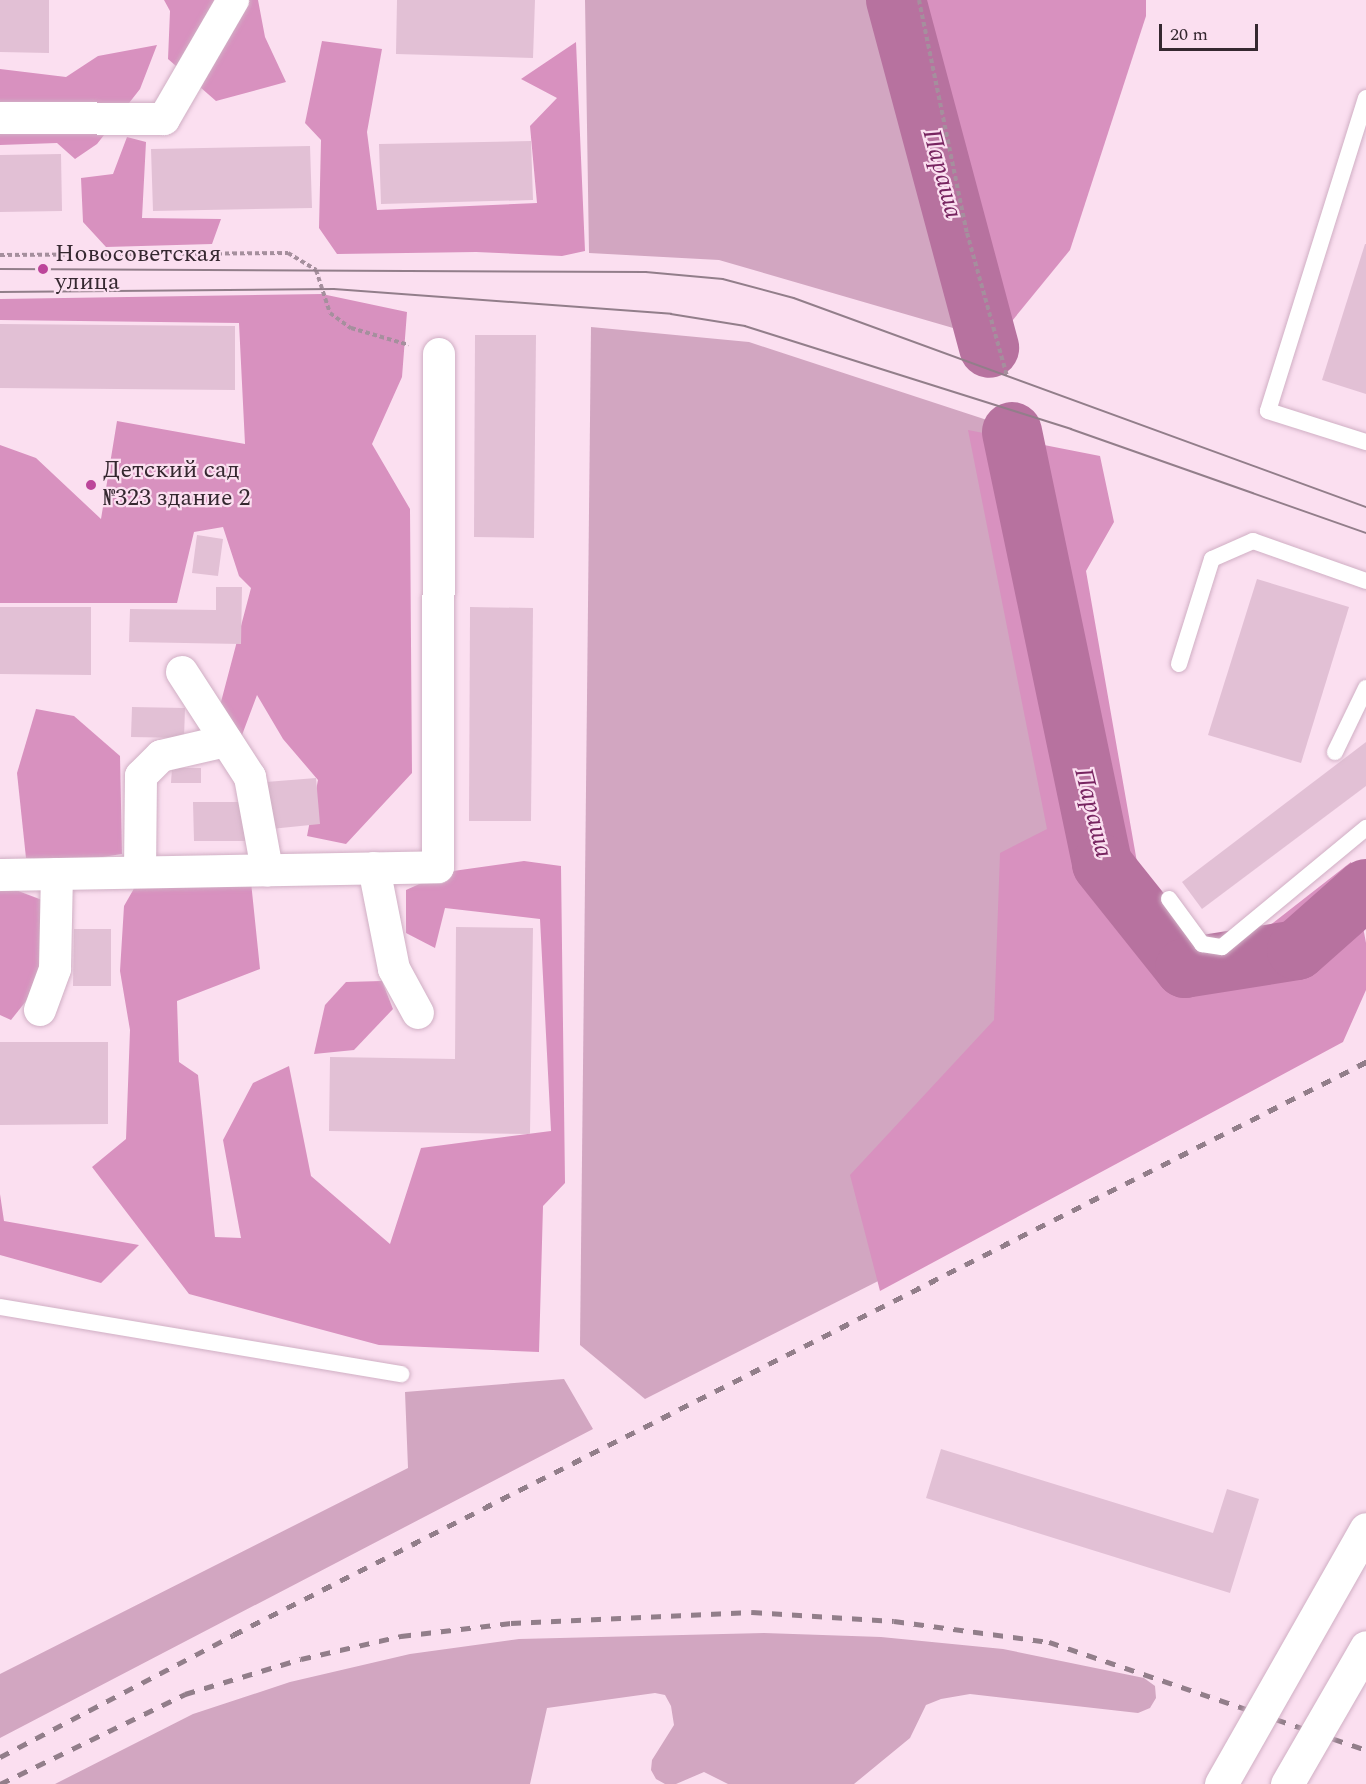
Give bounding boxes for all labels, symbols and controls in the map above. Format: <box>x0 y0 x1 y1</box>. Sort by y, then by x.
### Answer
scale bar <box>1162 12 1261 50</box>
text: 20 m <box>1170 21 1208 48</box>
water label: Параша <box>915 126 969 222</box>
place label: Новосоветская улица <box>55 241 221 297</box>
marker: Новосоветская улица <box>36 262 50 276</box>
place label: Детский сад №323 здание 2 <box>103 457 251 513</box>
marker: Детский сад №323 здание 2 <box>84 478 98 492</box>
water label: Параша <box>1067 765 1119 861</box>

